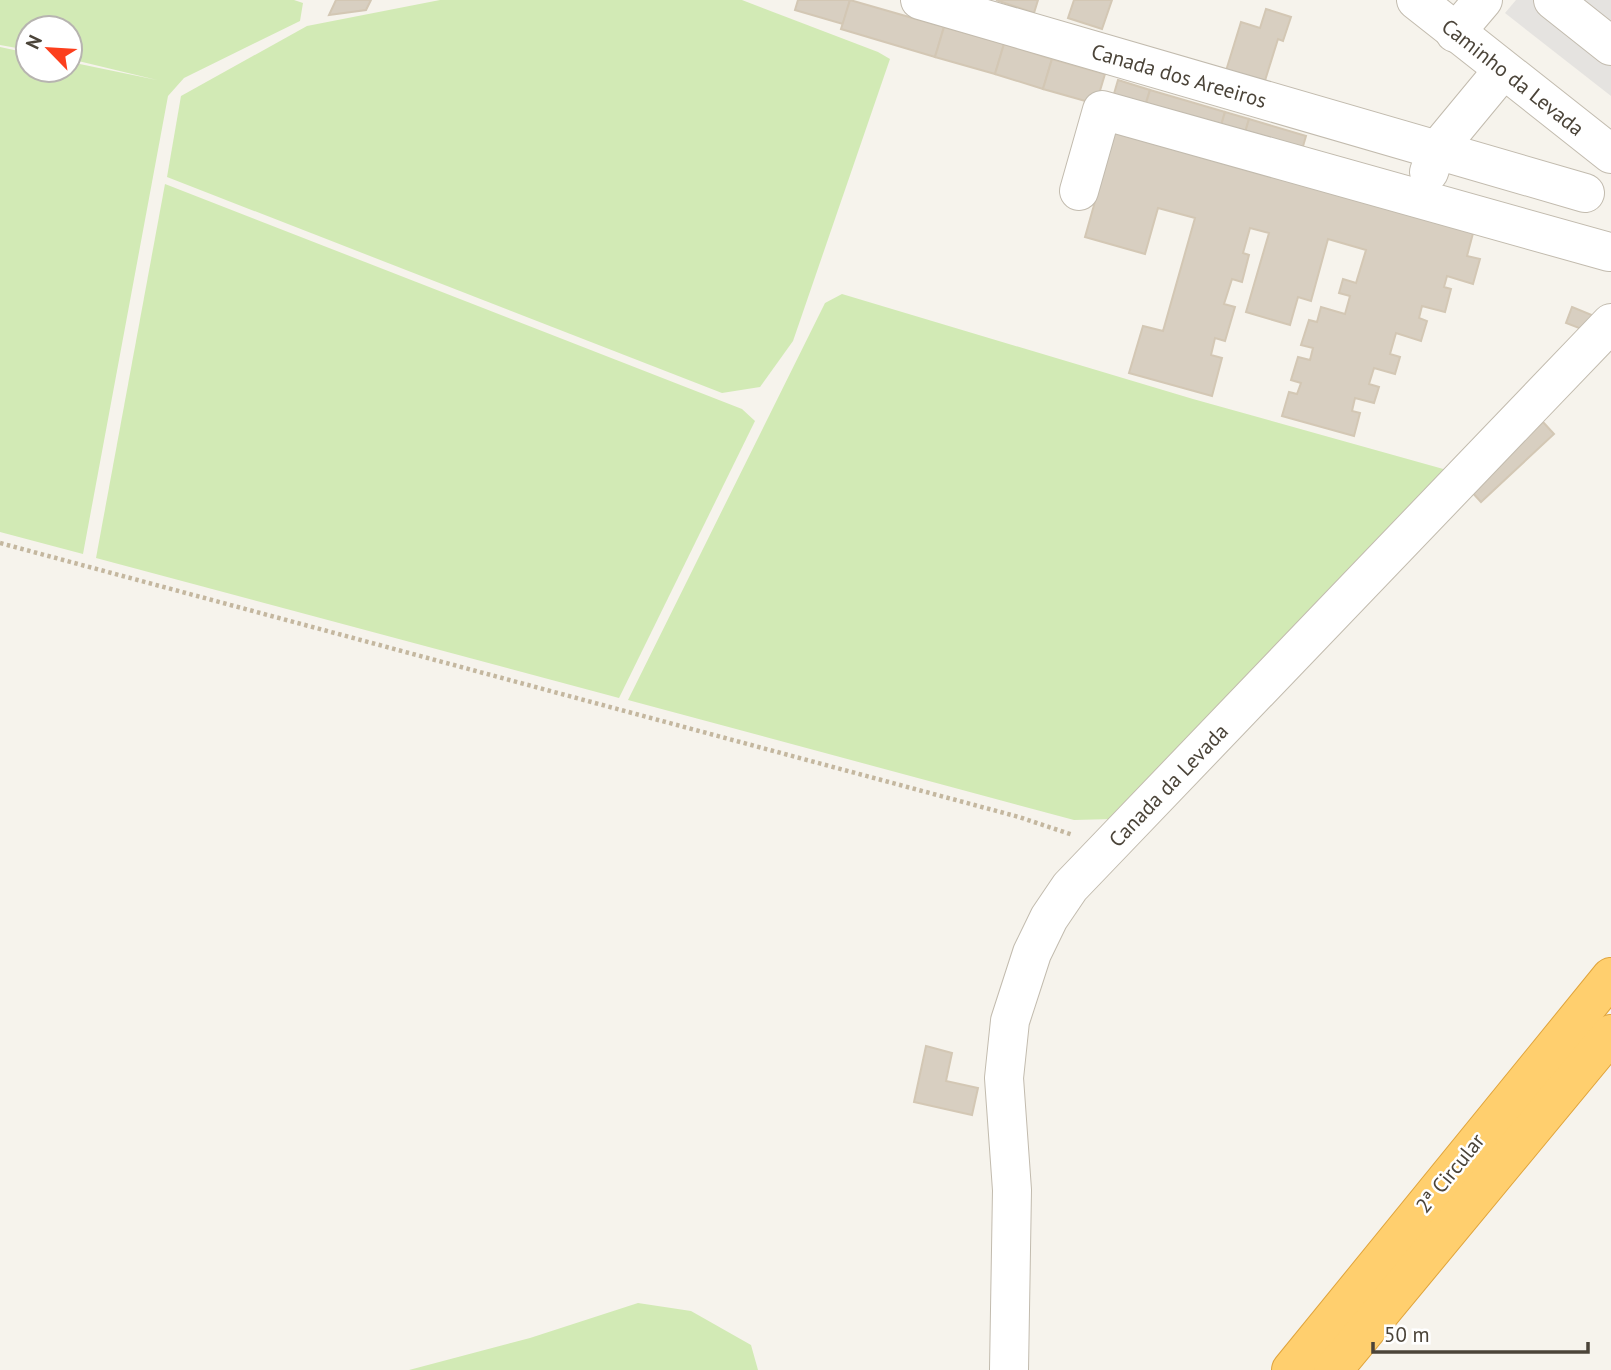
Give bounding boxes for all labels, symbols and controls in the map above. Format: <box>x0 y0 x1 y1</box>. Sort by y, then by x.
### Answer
street label: Caminho da Levada <box>1437 12 1590 141</box>
north arrow <box>14 14 84 84</box>
text: N <box>20 31 47 53</box>
street label: Canada dos Areeiros <box>1089 37 1270 113</box>
street label: Canada da Levada <box>1103 717 1233 852</box>
street label: 2ª Circular <box>1410 1128 1490 1218</box>
scale bar <box>1373 1310 1588 1354</box>
text: 50 m <box>1384 1321 1430 1348</box>

